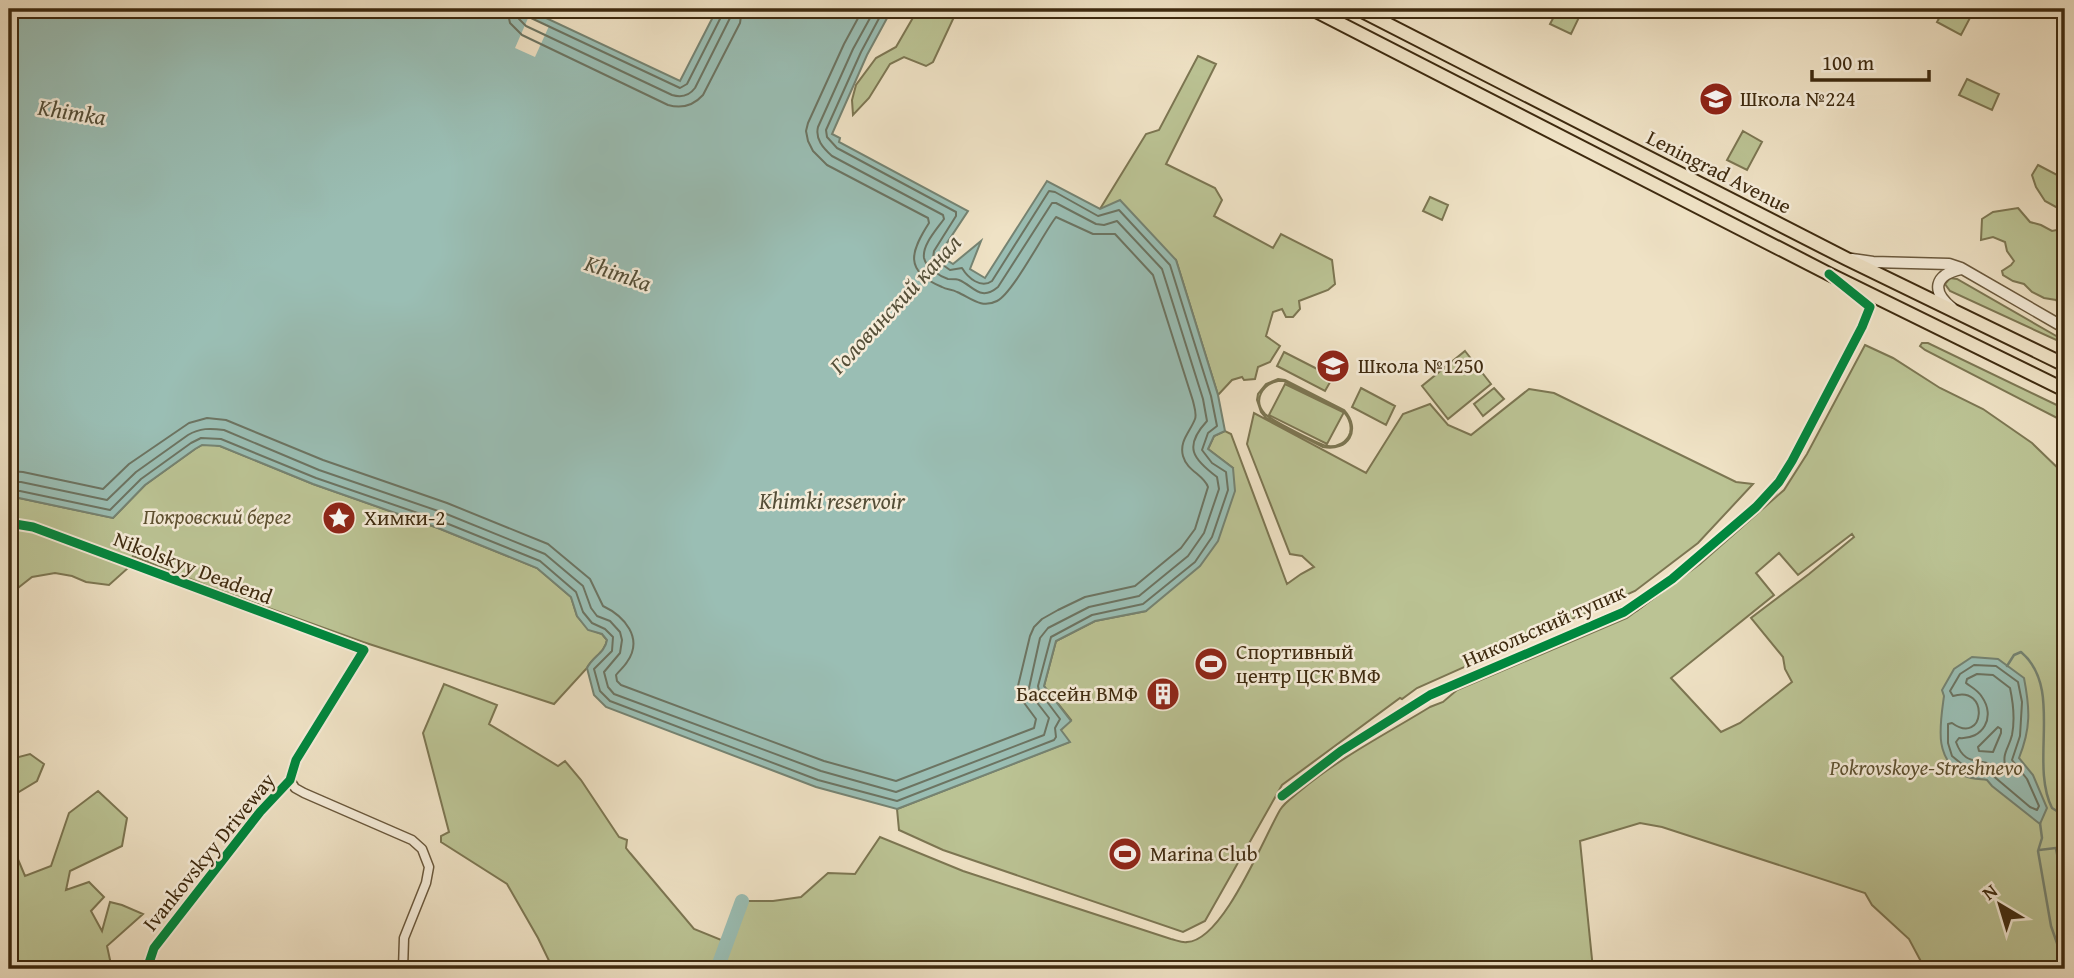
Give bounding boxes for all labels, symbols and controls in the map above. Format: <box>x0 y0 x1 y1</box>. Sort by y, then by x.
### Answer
scale bar <box>1812 38 1929 82</box>
text: 100 m <box>1822 47 1874 78</box>
school or university icon: Школа №224 <box>1697 80 1735 118</box>
place label: Школа №224 <box>1740 83 1856 114</box>
water label: Khimka <box>35 90 109 133</box>
street label: Leningrad Avenue <box>1641 122 1797 221</box>
water label: Головинский канал <box>820 226 968 382</box>
water label: Khimka <box>580 245 656 299</box>
school or university icon: Школа №1250 <box>1314 347 1352 385</box>
place label: Школа №1250 <box>1358 350 1484 381</box>
water label: Khimki reservoir <box>758 484 906 517</box>
place icon: Химки-2 <box>320 499 358 537</box>
park label: Покровский берег <box>143 501 291 532</box>
place label: Химки-2 <box>364 502 445 533</box>
street label: Nikolskyy Deadend <box>109 523 278 612</box>
street label: Никольский тупик <box>1457 576 1630 675</box>
place label: Спортивный центр ЦСК ВМФ <box>1236 636 1381 691</box>
sports icon: Спортивный центр ЦСК ВМФ <box>1192 645 1230 683</box>
building icon: Бассейн ВМФ <box>1144 675 1182 713</box>
place label: Бассейн ВМФ <box>1016 678 1138 709</box>
park label: Pokrovskoye-Streshnevo <box>1829 752 2022 783</box>
street label: Ivankovskyy Driveway <box>135 765 283 938</box>
sports icon: Marina Club <box>1106 835 1144 873</box>
place label: Marina Club <box>1150 838 1258 869</box>
north arrow <box>1966 870 2036 940</box>
text: N <box>1976 876 2003 907</box>

